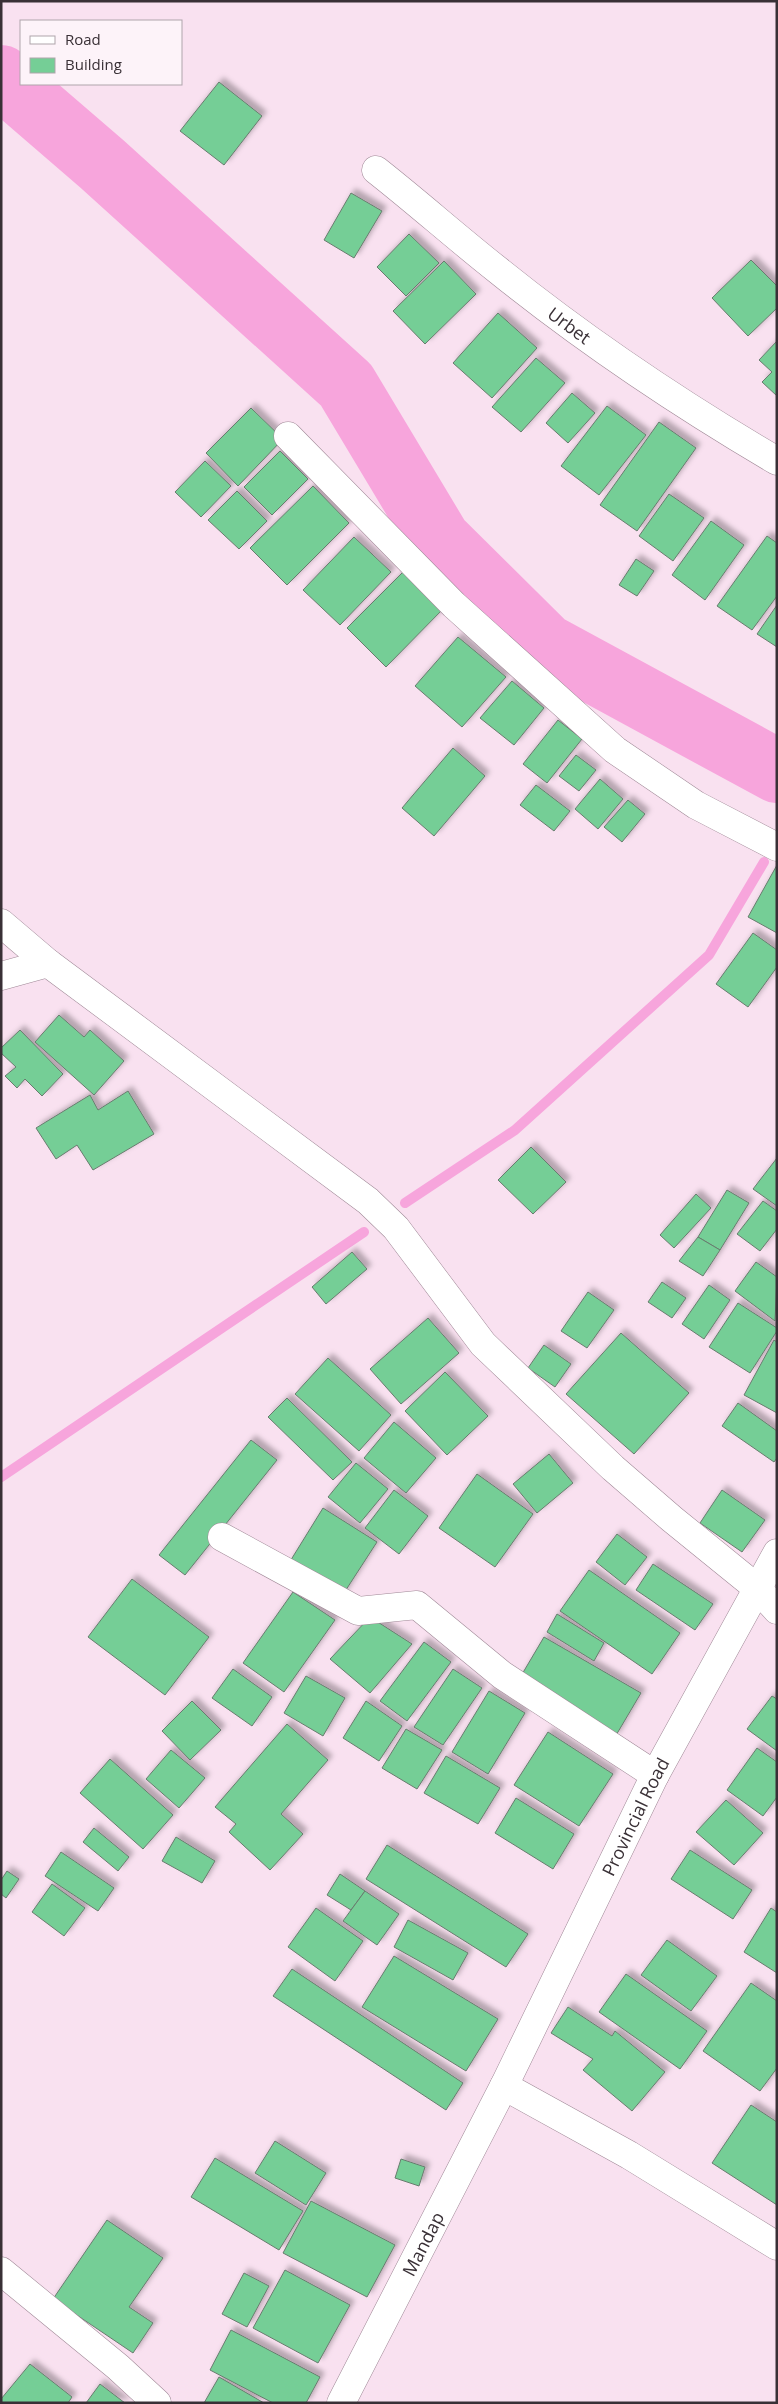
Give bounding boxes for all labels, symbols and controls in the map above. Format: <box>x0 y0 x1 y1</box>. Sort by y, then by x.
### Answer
legend <box>20 20 182 85</box>
text: Road <box>65 29 101 49</box>
text: Building <box>65 54 122 74</box>
street label: Urbet <box>543 301 596 349</box>
street label: Provincial Road <box>596 1753 674 1880</box>
street label: Mandap <box>396 2208 449 2280</box>

